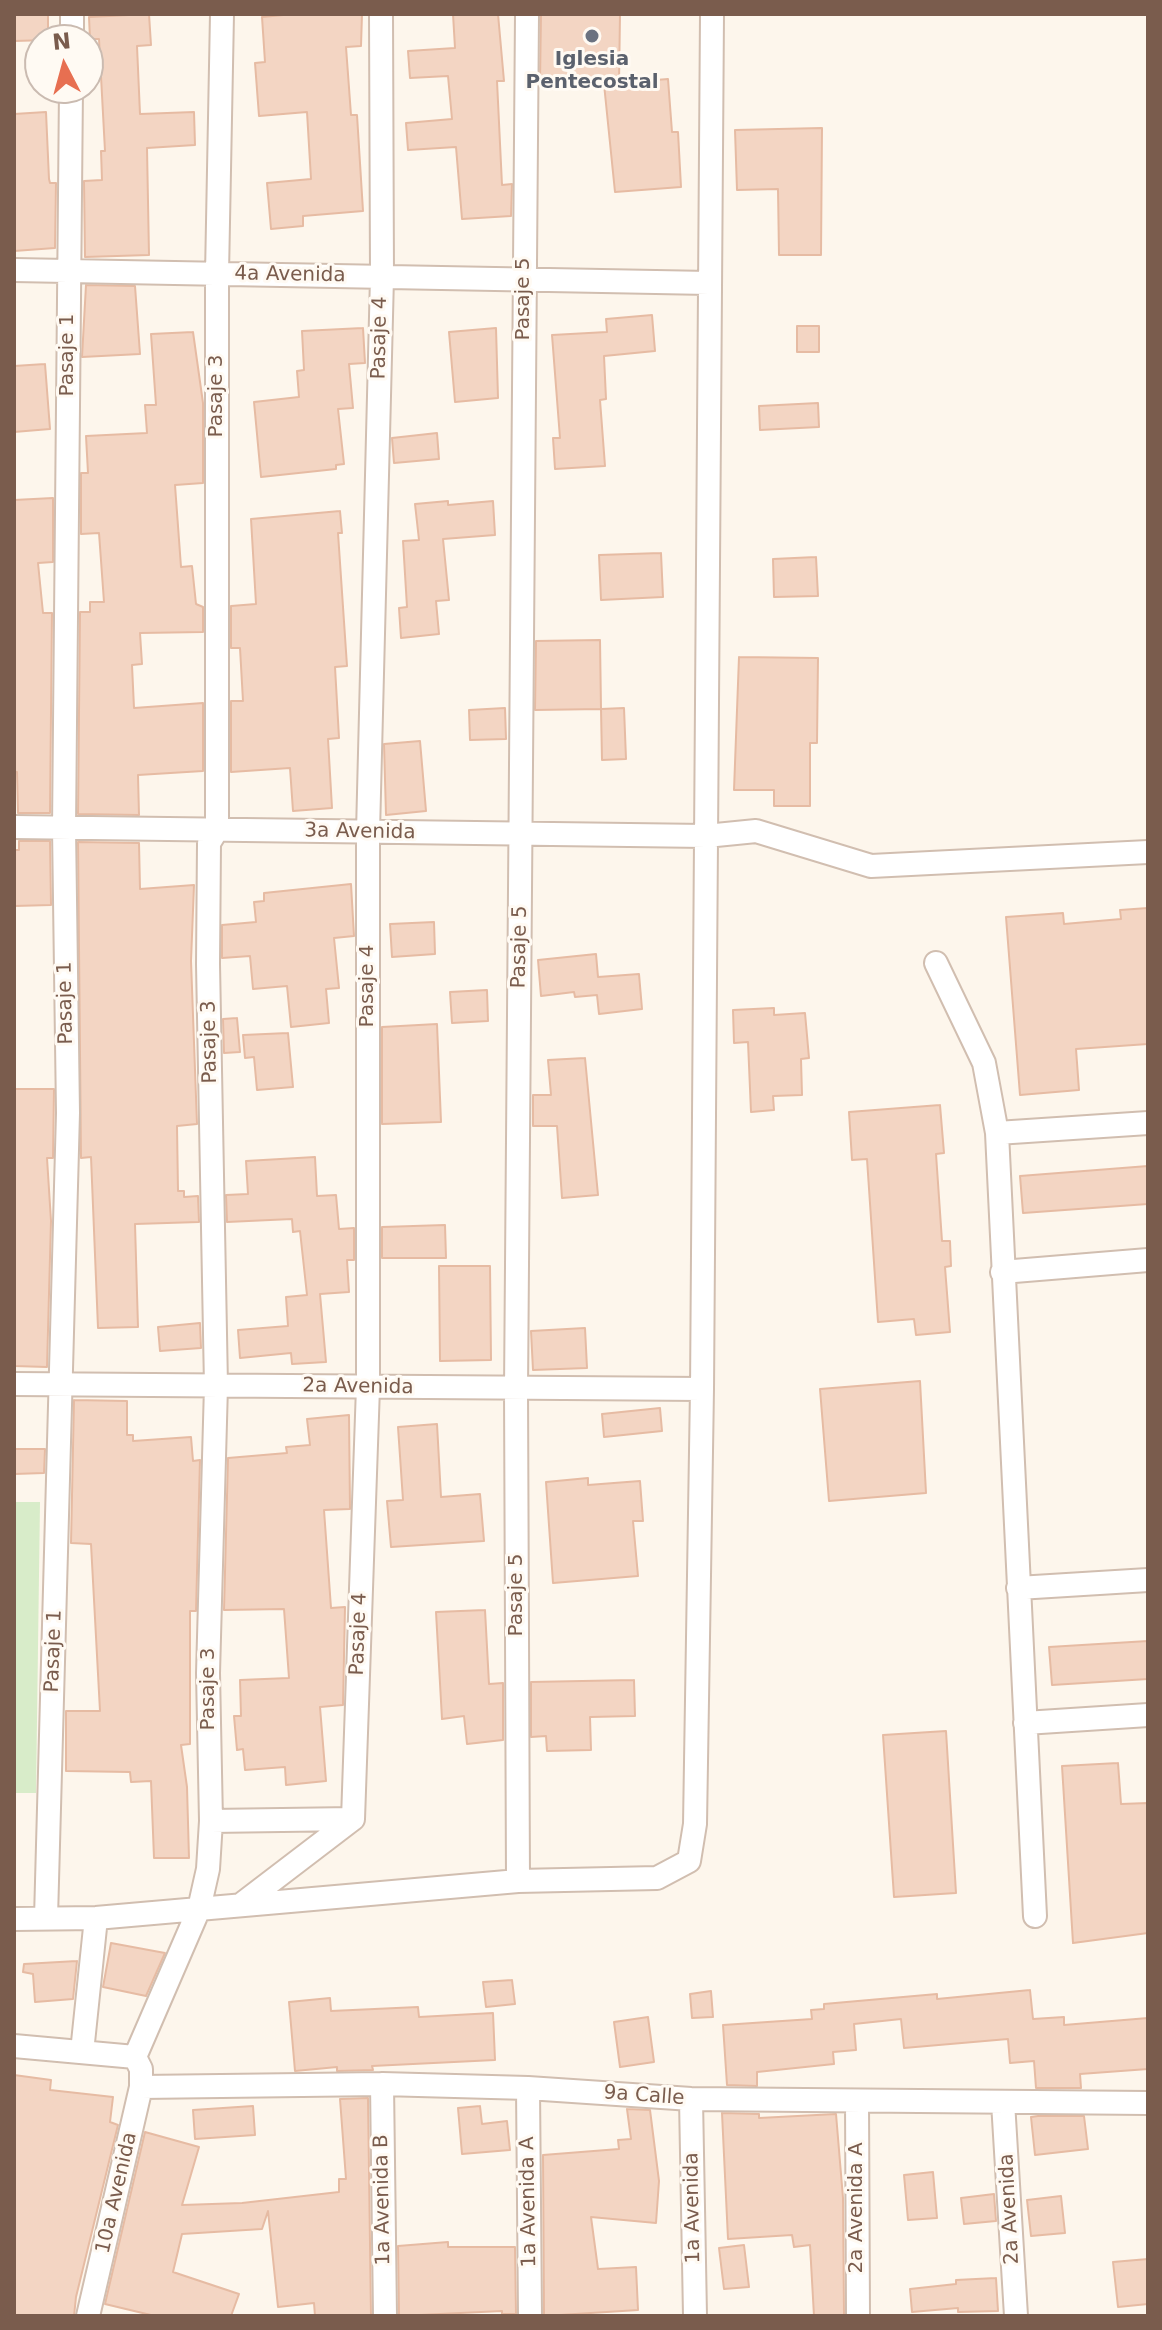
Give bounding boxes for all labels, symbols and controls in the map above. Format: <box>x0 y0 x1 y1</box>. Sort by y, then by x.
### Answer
north arrow <box>24 24 104 104</box>
marker: Iglesia Pentecostal <box>583 27 601 45</box>
text: N <box>51 28 72 55</box>
place label: Iglesia Pentecostal <box>526 48 658 95</box>
street label: Pasaje 5 <box>512 257 536 341</box>
street label: 4a Avenida <box>234 262 346 288</box>
street label: Pasaje 4 <box>367 296 393 380</box>
street label: Pasaje 1 <box>56 313 80 397</box>
street label: Pasaje 3 <box>205 354 229 438</box>
street label: 3a Avenida <box>304 819 416 845</box>
street label: Pasaje 5 <box>507 905 533 989</box>
street label: Pasaje 4 <box>356 944 380 1028</box>
street label: Pasaje 1 <box>53 961 79 1045</box>
street label: Pasaje 3 <box>197 1000 223 1084</box>
street label: 2a Avenida <box>302 1374 414 1400</box>
street label: Pasaje 5 <box>505 1553 529 1637</box>
street label: Pasaje 4 <box>346 1592 372 1676</box>
street label: Pasaje 1 <box>41 1609 67 1693</box>
street label: Pasaje 3 <box>197 1647 221 1731</box>
street label: 9a Calle <box>603 2081 685 2111</box>
street label: 10a Avenida <box>91 2130 143 2256</box>
street label: 1a Avenida B <box>370 2134 396 2266</box>
street label: 1a Avenida A <box>516 2136 542 2268</box>
street label: 2a Avenida A <box>845 2142 869 2274</box>
street label: 1a Avenida <box>680 2152 706 2264</box>
street label: 2a Avenida <box>995 2153 1025 2265</box>

